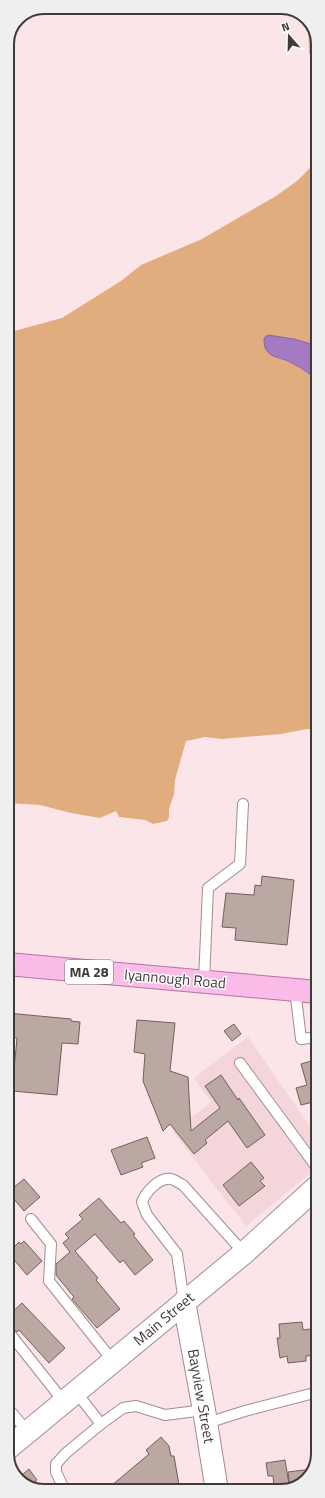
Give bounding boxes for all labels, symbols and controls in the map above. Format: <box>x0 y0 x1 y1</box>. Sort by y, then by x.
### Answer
north arrow <box>269 16 309 56</box>
text: N <box>279 18 292 35</box>
road number: MA 28 <box>65 960 113 984</box>
street label: Iyannough Road <box>123 963 227 994</box>
street label: Main Street <box>128 1286 200 1351</box>
street label: Bayview Street <box>182 1347 221 1446</box>

